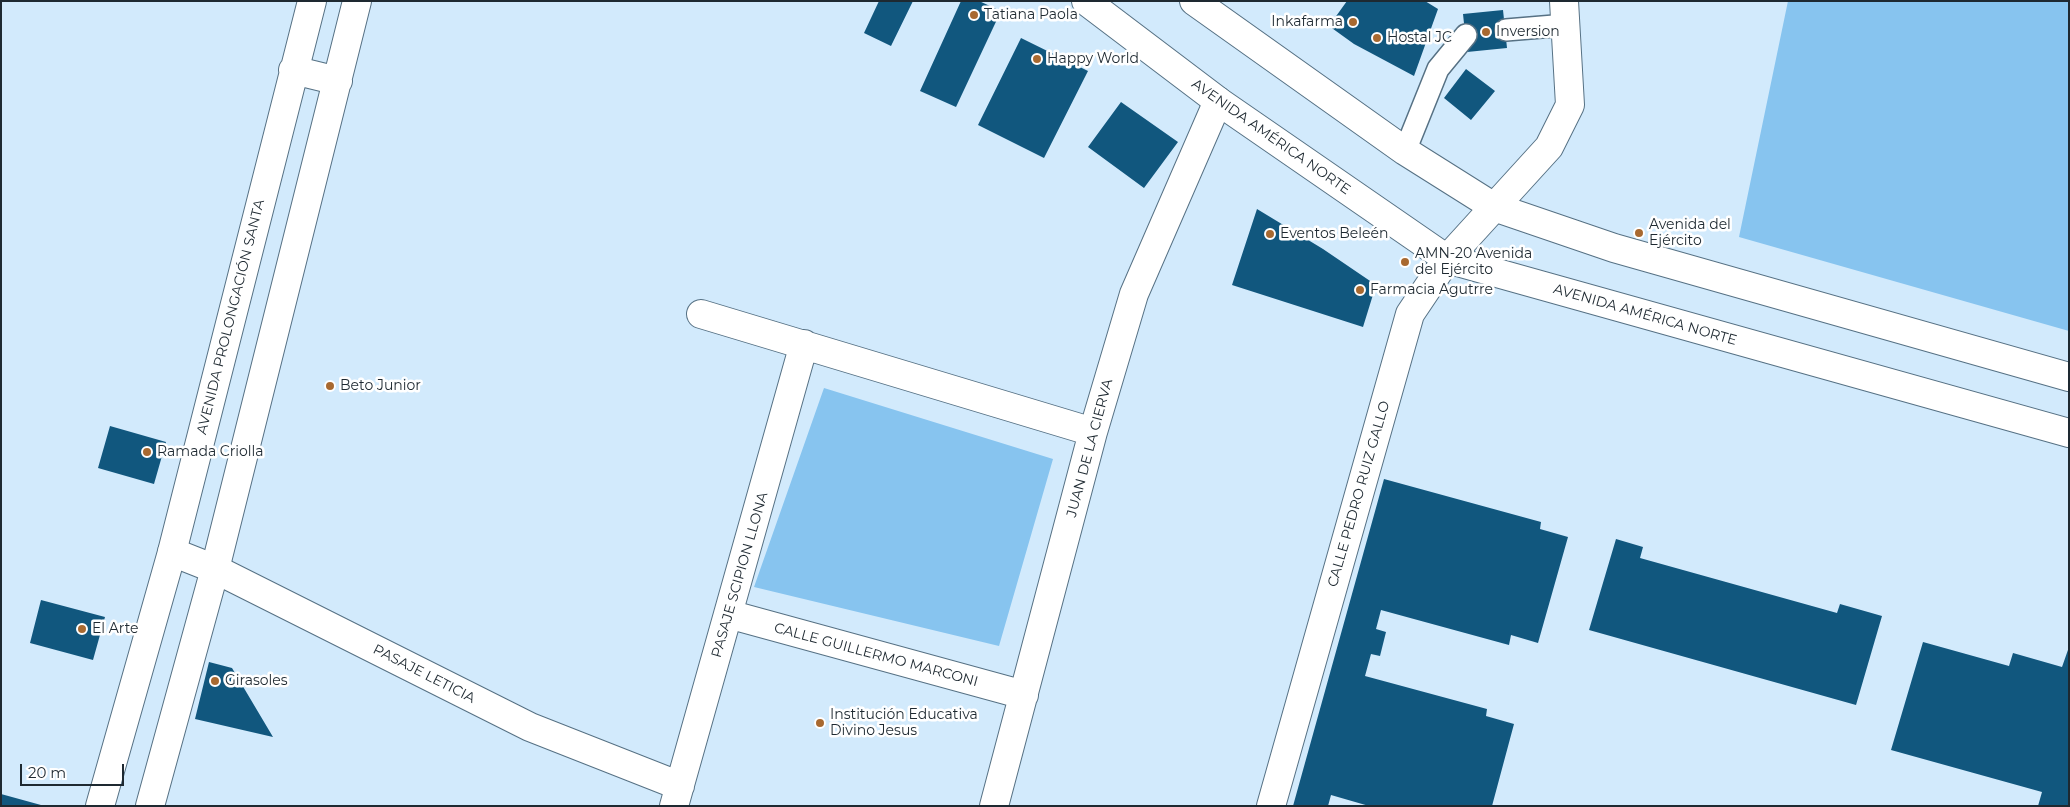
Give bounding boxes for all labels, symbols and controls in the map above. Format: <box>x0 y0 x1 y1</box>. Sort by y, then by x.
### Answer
place label: Tatiana Paola <box>984 7 1078 23</box>
marker: Tatiana Paola <box>968 9 980 21</box>
place label: Inkafarma <box>1271 14 1343 30</box>
marker: Inkafarma <box>1347 16 1359 28</box>
place label: Inversion <box>1496 24 1560 40</box>
marker: Inversion <box>1480 26 1492 38</box>
place label: Hostal JC <box>1387 30 1452 46</box>
marker: Hostal JC <box>1371 32 1383 44</box>
place label: Happy World <box>1047 51 1139 67</box>
marker: Happy World <box>1031 53 1043 65</box>
street label: AVENIDA AMÉRICA NORTE <box>1188 76 1354 198</box>
street label: AVENIDA PROLONGACIÓN SANTA <box>194 198 268 436</box>
place label: Avenida del Ejército <box>1649 217 1731 250</box>
place label: Eventos Beleén <box>1280 226 1388 242</box>
marker: Avenida del Ejército <box>1633 227 1645 239</box>
marker: Eventos Beleén <box>1264 228 1276 240</box>
place label: AMN-20 Avenida del Ejército <box>1415 246 1532 278</box>
marker: AMN-20 Avenida del Ejército <box>1399 256 1411 268</box>
street label: AVENIDA AMÉRICA NORTE <box>1551 281 1739 349</box>
place label: Farmacia Agutrre <box>1370 282 1493 298</box>
marker: Farmacia Agutrre <box>1354 284 1366 296</box>
street label: JUAN DE LA CIERVA <box>1063 377 1117 519</box>
place label: Beto Junior <box>340 378 421 394</box>
marker: Beto Junior <box>324 380 336 392</box>
street label: CALLE PEDRO RUIZ GALLO <box>1324 399 1394 589</box>
place label: Ramada Criolla <box>157 444 264 460</box>
marker: Ramada Criolla <box>141 446 153 458</box>
street label: PASAJE SCIPION LLONA <box>708 490 772 660</box>
street label: CALLE GUILLERMO MARCONI <box>772 620 980 690</box>
place label: El Arte <box>92 621 139 637</box>
marker: El Arte <box>76 623 88 635</box>
street label: PASAJE LETICIA <box>370 641 478 707</box>
place label: Girasoles <box>225 673 288 689</box>
marker: Girasoles <box>209 675 221 687</box>
place label: Institución Educativa Divino Jesus <box>830 707 978 740</box>
marker: Institución Educativa Divino Jesus <box>814 717 826 729</box>
scale bar <box>22 754 126 786</box>
text: 20 m <box>28 763 66 782</box>

